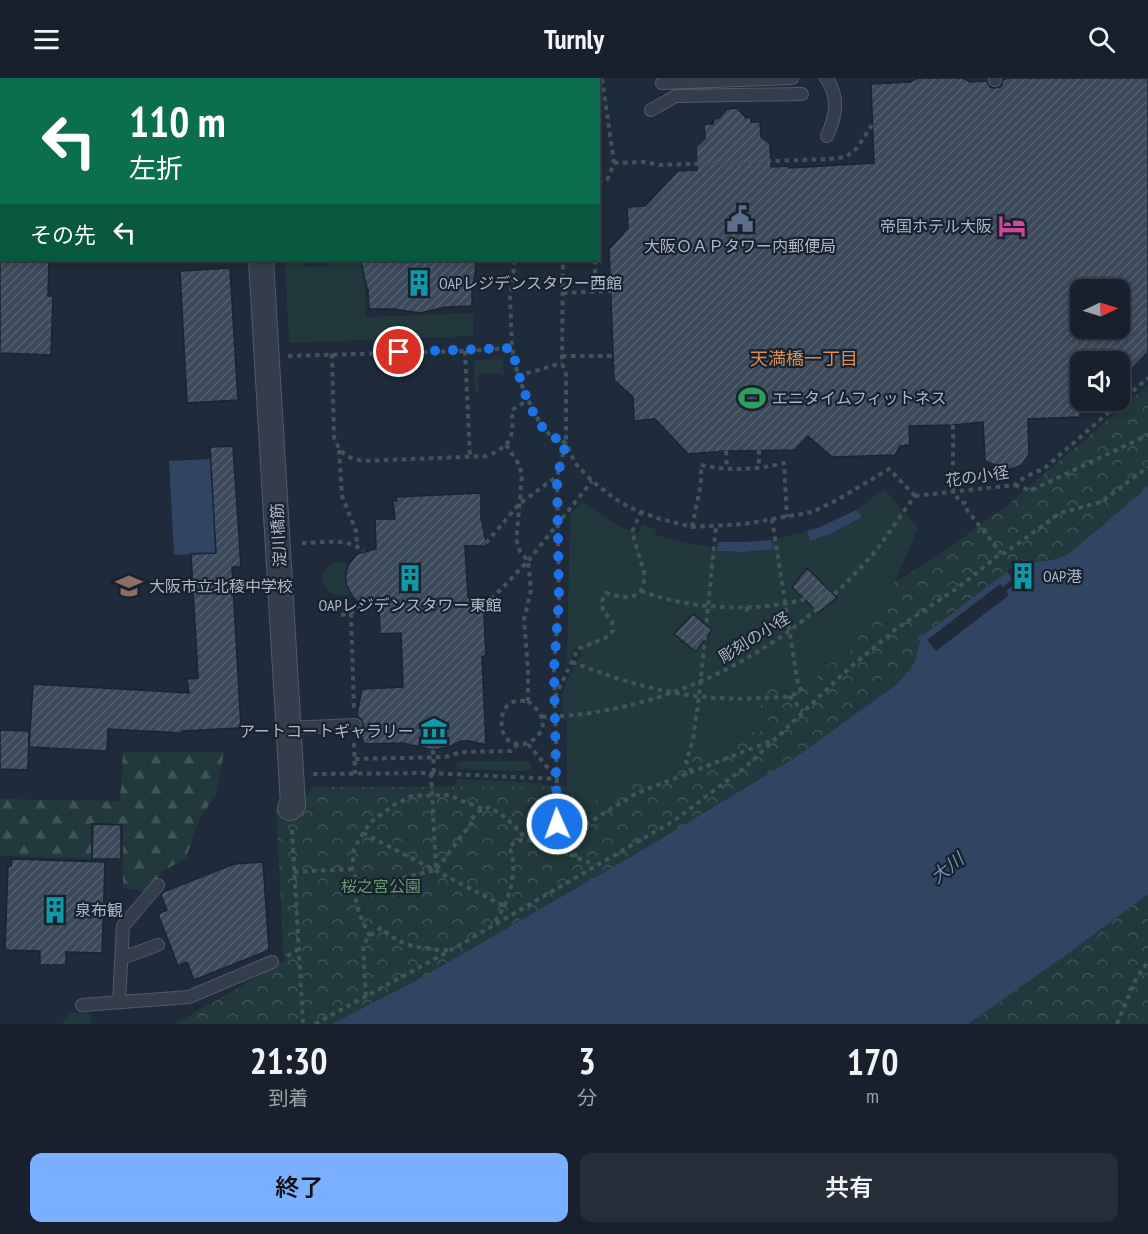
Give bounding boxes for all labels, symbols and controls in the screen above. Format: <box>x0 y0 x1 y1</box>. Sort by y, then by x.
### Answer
text: Turnly <box>544 22 604 56</box>
icon: menu <box>30 23 63 56</box>
icon: search <box>1085 23 1118 56</box>
text: 110 m <box>129 94 226 149</box>
icon: left <box>30 102 108 180</box>
text: 左折 <box>129 151 183 185</box>
public building icon: 大阪ＯＡＰタワー内郵便局 <box>725 204 755 234</box>
hotel icon: 帝国ホテル大阪 <box>997 211 1027 241</box>
icon: left <box>108 216 141 249</box>
place label: 帝国ホテル大阪 <box>880 216 992 236</box>
text: その先 <box>30 221 96 249</box>
place label: 大阪ＯＡＰタワー内郵便局 <box>644 236 836 256</box>
building icon: OAPレジデンスタワー西館 <box>404 268 434 298</box>
place label: OAPレジデンスタワー西館 <box>439 273 622 293</box>
north arrow <box>1070 279 1130 339</box>
map controls <box>1070 279 1130 411</box>
pin <box>373 326 424 377</box>
icon: arrive <box>382 335 415 368</box>
district label: 天満橋一丁目 <box>750 347 858 370</box>
button: sound <box>1070 351 1130 411</box>
sports icon: エニタイムフィットネス <box>737 383 767 413</box>
place label: エニタイムフィットネス <box>772 388 946 408</box>
street label: 花の小径 <box>944 462 1010 490</box>
street label: 淀川橋筋 <box>266 503 290 567</box>
building icon: OAP港 <box>1008 561 1038 591</box>
building icon: OAPレジデンスタワー東館 <box>395 563 425 593</box>
place label: OAP港 <box>1043 566 1082 586</box>
school or university icon: 大阪市立北稜中学校 <box>114 571 144 601</box>
place label: 大阪市立北稜中学校 <box>149 576 293 596</box>
place label: OAPレジデンスタワー東館 <box>319 595 501 615</box>
street label: 彫刻の小径 <box>715 607 793 667</box>
museum icon: アートコートギャラリー <box>419 716 449 746</box>
place label: アートコートギャラリー <box>239 721 414 741</box>
position arrow <box>525 792 589 856</box>
water label: 大川 <box>926 847 970 888</box>
park label: 桜之宮公園 <box>341 876 421 896</box>
building icon: 泉布観 <box>40 895 70 925</box>
place label: 泉布観 <box>75 900 123 920</box>
text: 21:30 <box>250 1037 328 1084</box>
text: 3 <box>579 1037 596 1084</box>
text: 170 <box>847 1038 898 1085</box>
text: m <box>866 1083 879 1109</box>
text: 到着 <box>269 1085 309 1111</box>
text: 分 <box>577 1085 597 1111</box>
button: 終了 <box>30 1153 568 1222</box>
button: 共有 <box>580 1153 1118 1222</box>

